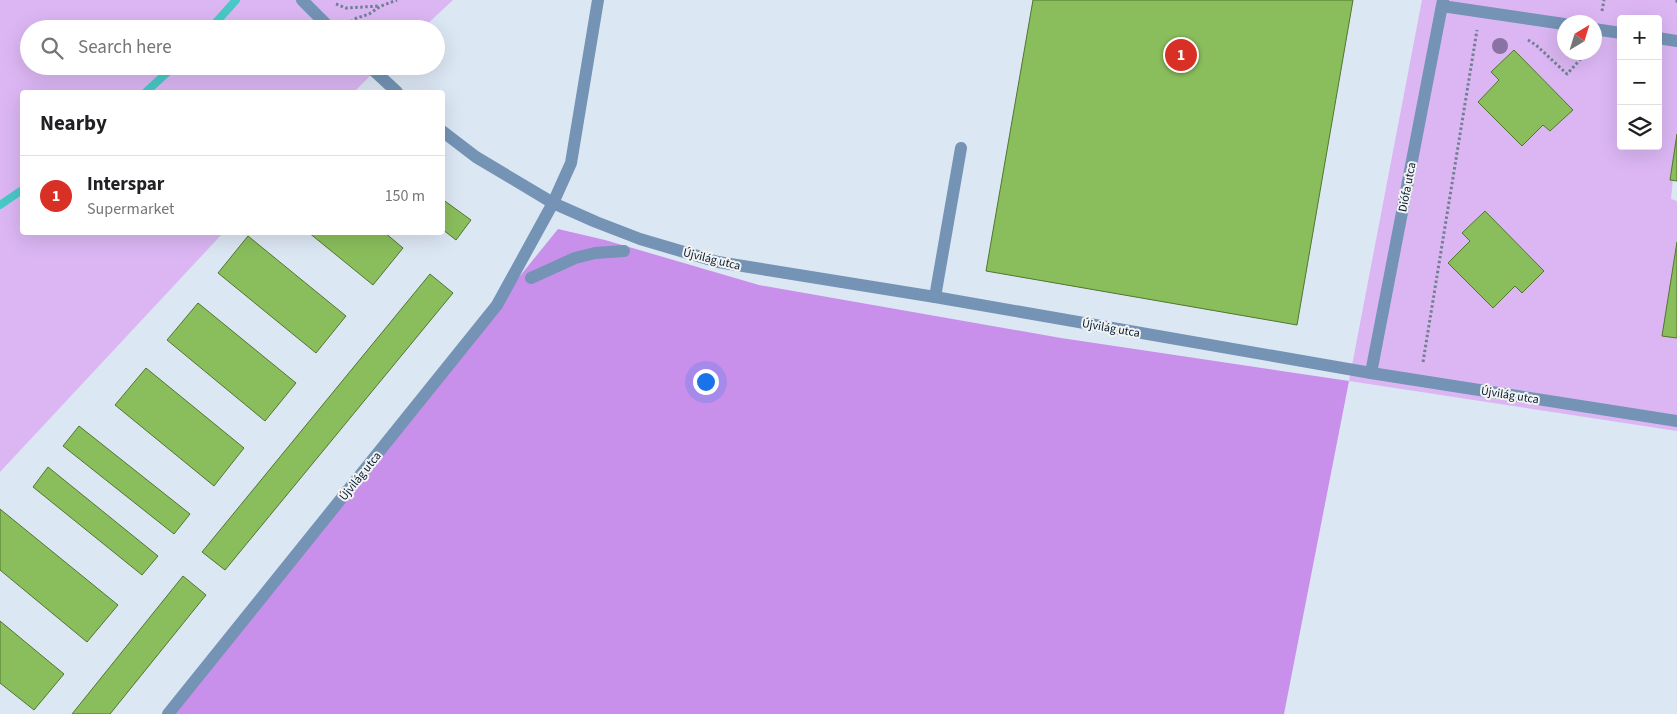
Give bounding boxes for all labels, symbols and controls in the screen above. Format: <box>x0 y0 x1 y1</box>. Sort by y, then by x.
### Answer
north arrow <box>1557 15 1602 60</box>
map controls <box>1617 15 1662 150</box>
button: + <box>1617 15 1662 60</box>
search box <box>20 20 445 75</box>
icon: search <box>38 34 66 62</box>
text: Search here <box>78 34 172 61</box>
pin: 1 <box>1165 36 1197 74</box>
button: − <box>1617 60 1662 105</box>
button: layers <box>1617 105 1662 150</box>
text: Nearby <box>40 108 107 138</box>
street label: Diófa utca <box>1394 161 1421 213</box>
text: Interspar <box>87 171 164 198</box>
text: 1 <box>52 185 60 207</box>
text: 150 m <box>385 185 425 207</box>
text: Supermarket <box>87 198 174 220</box>
street label: Újvilág utca <box>681 244 742 275</box>
street label: Újvilág utca <box>1081 315 1141 342</box>
your location <box>693 369 719 395</box>
street label: Újvilág utca <box>1480 383 1540 408</box>
street label: Újvilág utca <box>335 448 385 504</box>

